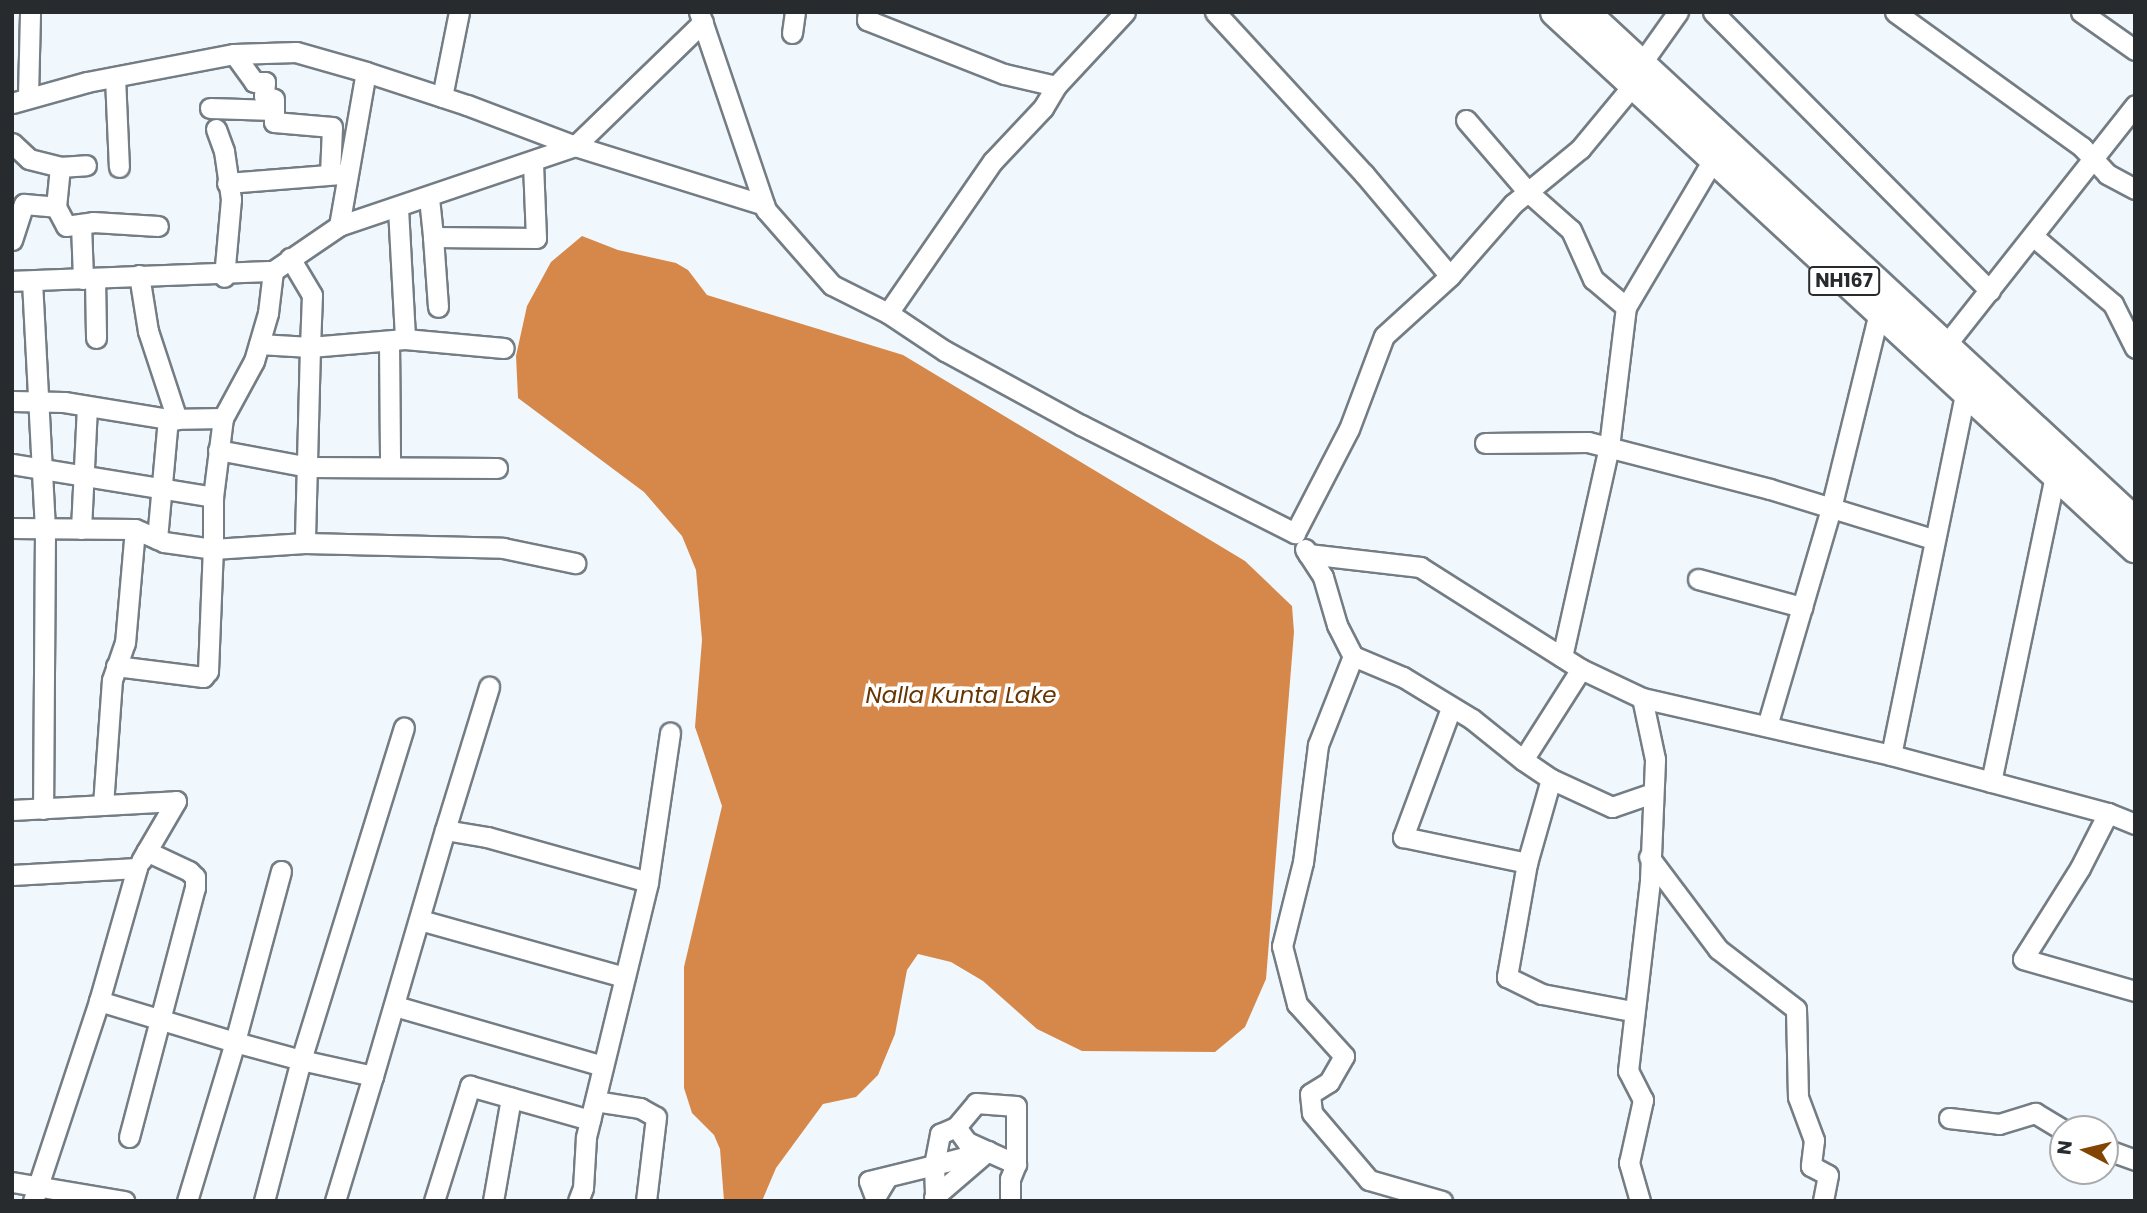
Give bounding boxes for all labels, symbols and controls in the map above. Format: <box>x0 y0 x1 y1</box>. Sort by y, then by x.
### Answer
road number: NH167 <box>1807 266 1881 296</box>
water label: Nalla Kunta Lake <box>865 681 1057 709</box>
north arrow <box>2049 1115 2119 1185</box>
text: N <box>2050 1139 2079 1156</box>

